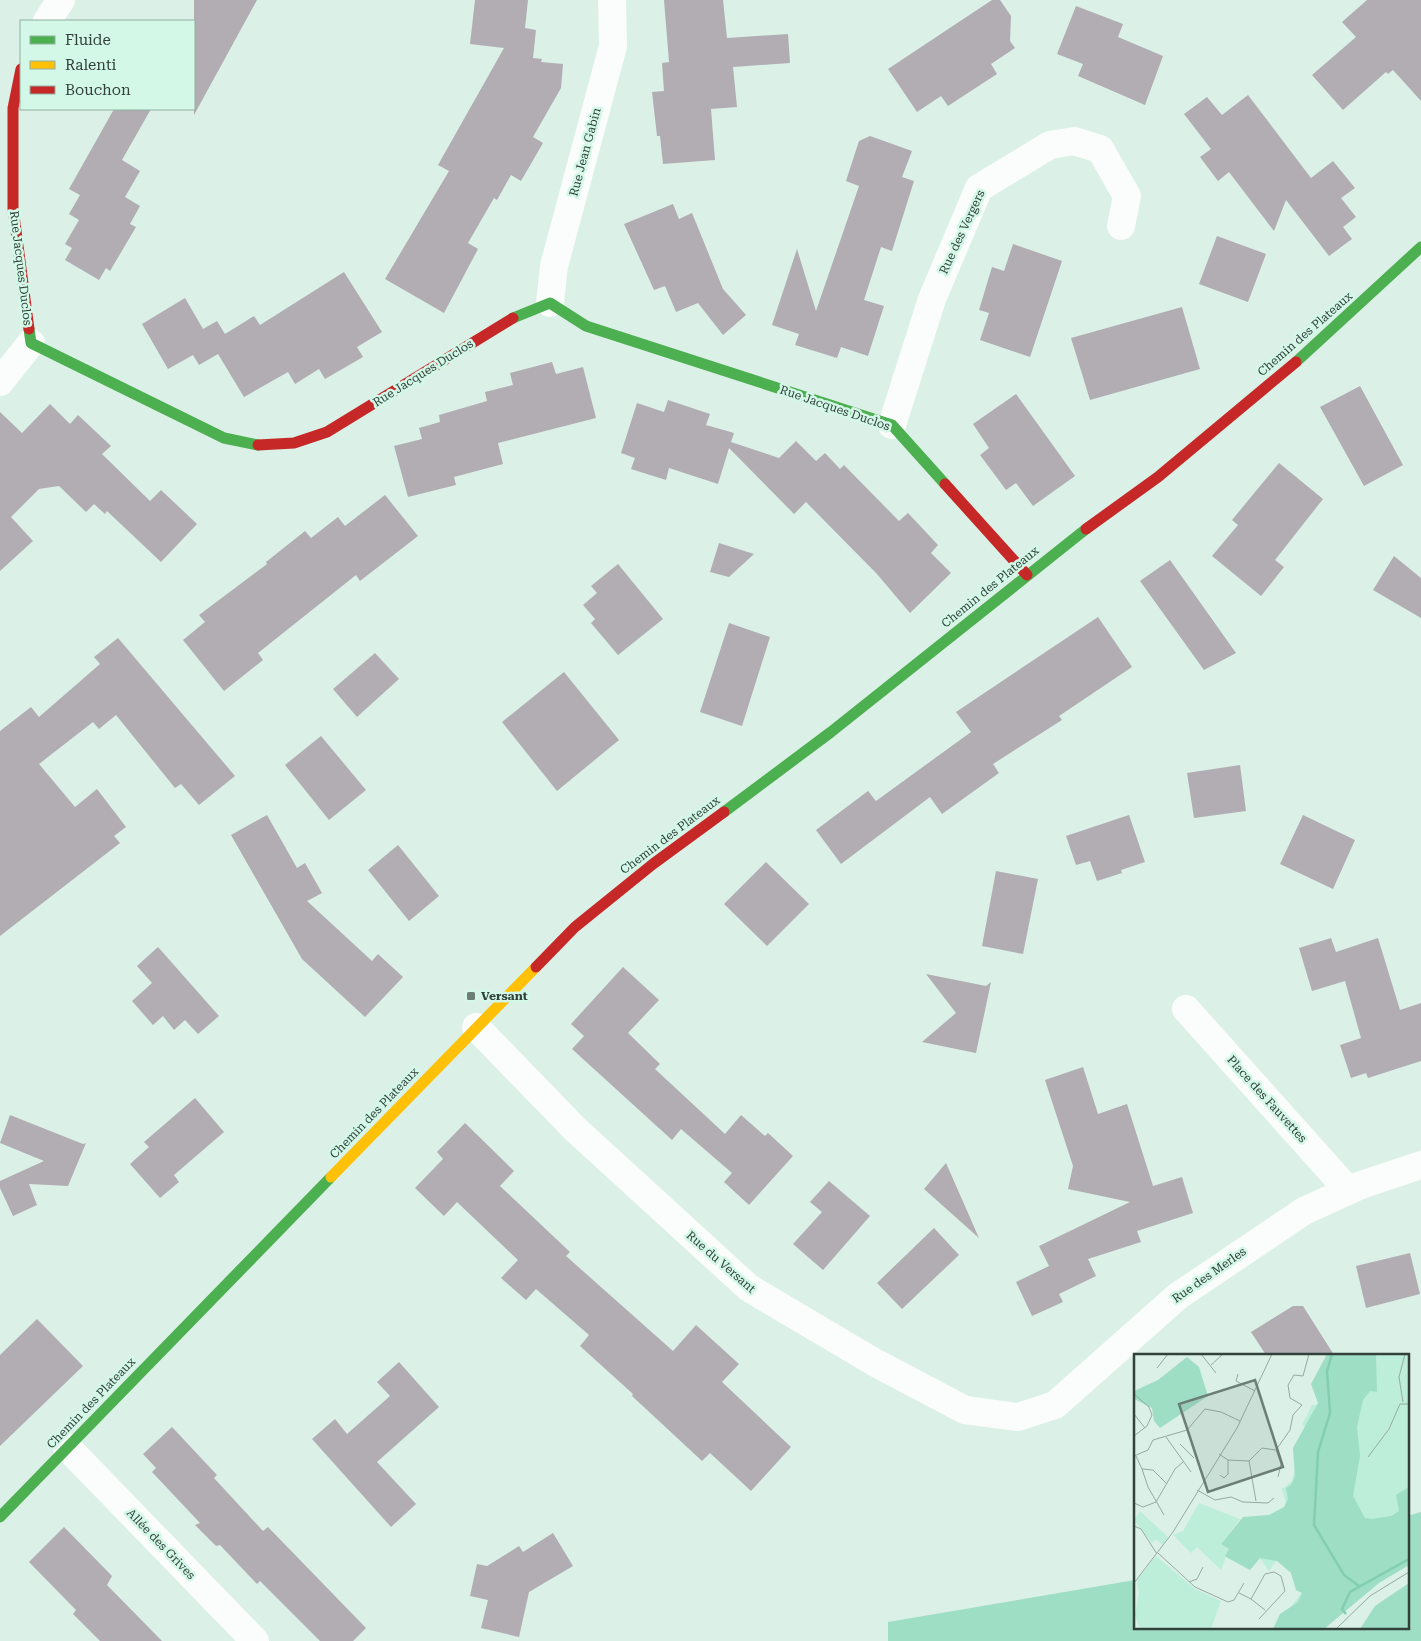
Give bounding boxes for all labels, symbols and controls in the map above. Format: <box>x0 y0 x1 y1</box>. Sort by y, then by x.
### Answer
legend <box>20 20 195 110</box>
text: Fluide <box>65 31 111 49</box>
text: Ralenti <box>65 56 117 74</box>
text: Bouchon <box>65 81 131 99</box>
street label: Rue Jean Gabin <box>566 106 604 198</box>
street label: Rue des Vergers <box>936 188 988 276</box>
street label: Rue Jacques Duclos <box>7 210 35 326</box>
street label: Chemin des Plateaux <box>1255 289 1355 379</box>
street label: Rue Jacques Duclos <box>370 336 476 410</box>
street label: Rue Jacques Duclos <box>778 383 892 434</box>
street label: Chemin des Plateaux <box>939 543 1042 631</box>
street label: Chemin des Plateaux <box>617 793 723 877</box>
place label: Versant <box>481 989 528 1003</box>
marker: Versant <box>465 990 477 1002</box>
street label: Place des Fauvettes <box>1224 1053 1310 1146</box>
street label: Chemin des Plateaux <box>327 1065 421 1161</box>
street label: Rue du Versant <box>684 1228 759 1296</box>
street label: Rue des Merles <box>1169 1244 1249 1306</box>
inset map <box>1134 1354 1408 1628</box>
street label: Chemin des Plateaux <box>44 1355 138 1451</box>
street label: Allée des Grives <box>124 1506 198 1582</box>

